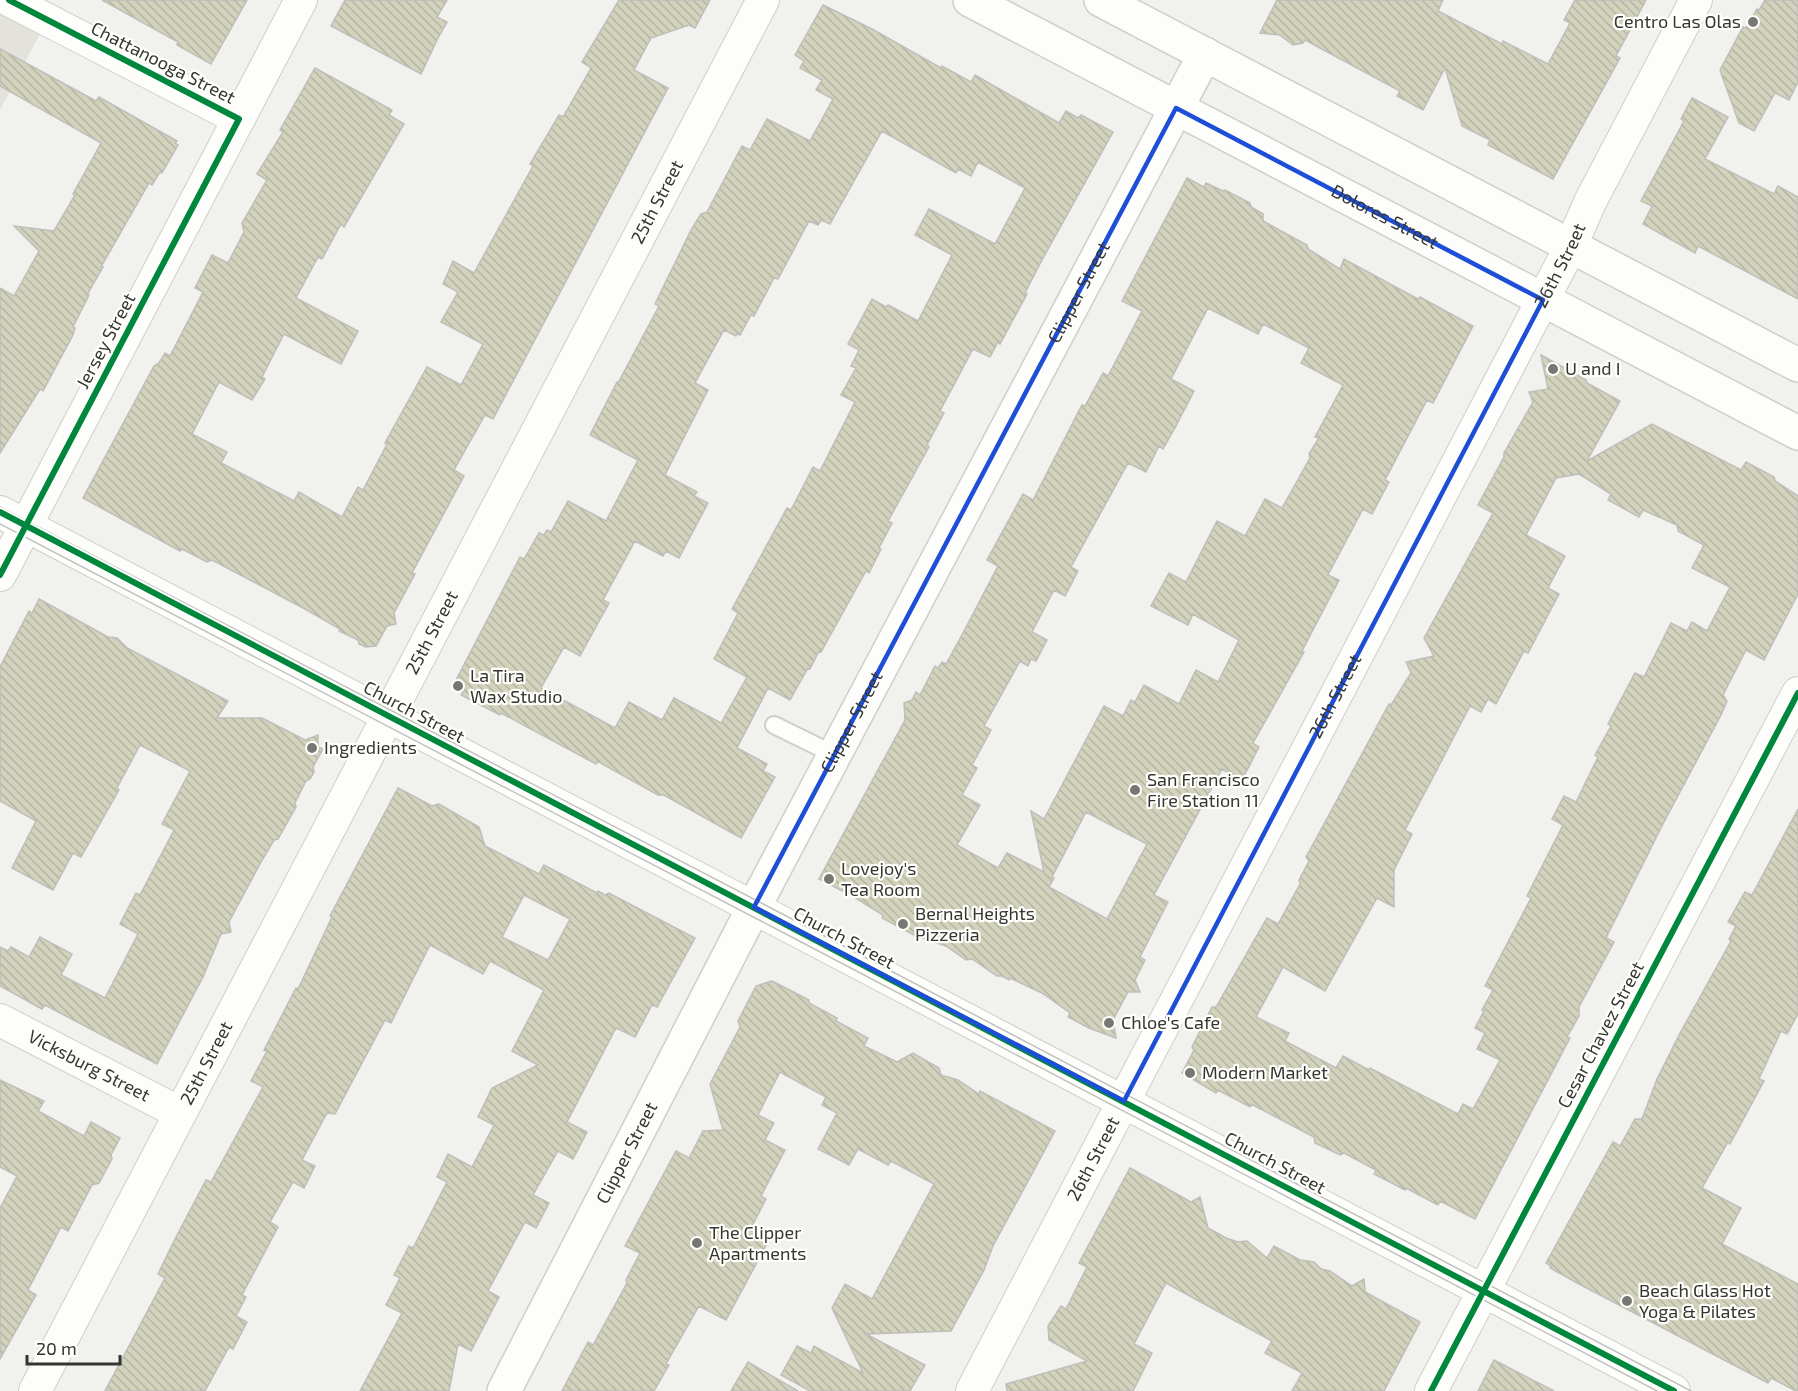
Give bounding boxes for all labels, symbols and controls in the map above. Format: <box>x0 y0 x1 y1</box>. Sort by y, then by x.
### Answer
place label: Centro Las Olas <box>1614 10 1741 32</box>
marker: Centro Las Olas <box>1746 15 1760 29</box>
street label: Chattanooga Street <box>88 16 239 108</box>
street label: 25th Street <box>626 156 687 247</box>
street label: Dolores Street <box>1328 179 1443 253</box>
street label: 26th Street <box>1529 219 1590 311</box>
street label: Clipper Street <box>1042 237 1114 346</box>
street label: Jersey Street <box>71 289 140 392</box>
place label: U and I <box>1565 357 1620 379</box>
marker: U and I <box>1546 362 1560 376</box>
street label: 25th Street <box>400 587 462 678</box>
street label: 26th Street <box>1304 650 1366 742</box>
place label: La Tira Wax Studio <box>470 664 562 707</box>
street label: Clipper Street <box>815 667 887 776</box>
street label: Church Street <box>360 675 469 747</box>
marker: La Tira Wax Studio <box>451 679 465 693</box>
place label: Ingredients <box>324 736 417 758</box>
marker: Ingredients <box>305 741 319 755</box>
place label: San Francisco Fire Station 11 <box>1147 768 1260 811</box>
marker: San Francisco Fire Station 11 <box>1128 783 1142 797</box>
place label: Lovejoy's Tea Room <box>841 857 920 900</box>
marker: Lovejoy's Tea Room <box>822 872 836 886</box>
street label: Church Street <box>790 901 899 973</box>
place label: Bernal Heights Pizzeria <box>915 902 1035 945</box>
marker: Bernal Heights Pizzeria <box>896 917 910 931</box>
street label: Cesar Chavez Street <box>1552 957 1648 1112</box>
place label: Chloe's Cafe <box>1121 1011 1220 1033</box>
marker: Chloe's Cafe <box>1102 1016 1116 1030</box>
street label: 25th Street <box>175 1017 237 1108</box>
street label: Vicksburg Street <box>25 1024 154 1106</box>
place label: Modern Market <box>1202 1061 1328 1083</box>
marker: Modern Market <box>1183 1066 1197 1080</box>
street label: Clipper Street <box>591 1098 662 1207</box>
street label: 26th Street <box>1062 1112 1124 1204</box>
street label: Church Street <box>1221 1126 1330 1198</box>
place label: The Clipper Apartments <box>709 1221 807 1264</box>
marker: The Clipper Apartments <box>690 1236 704 1250</box>
place label: Beach Glass Hot Yoga & Pilates <box>1639 1279 1771 1322</box>
marker: Beach Glass Hot Yoga & Pilates <box>1620 1294 1634 1308</box>
scale bar <box>27 1328 120 1366</box>
text: 20 m <box>36 1337 77 1359</box>

